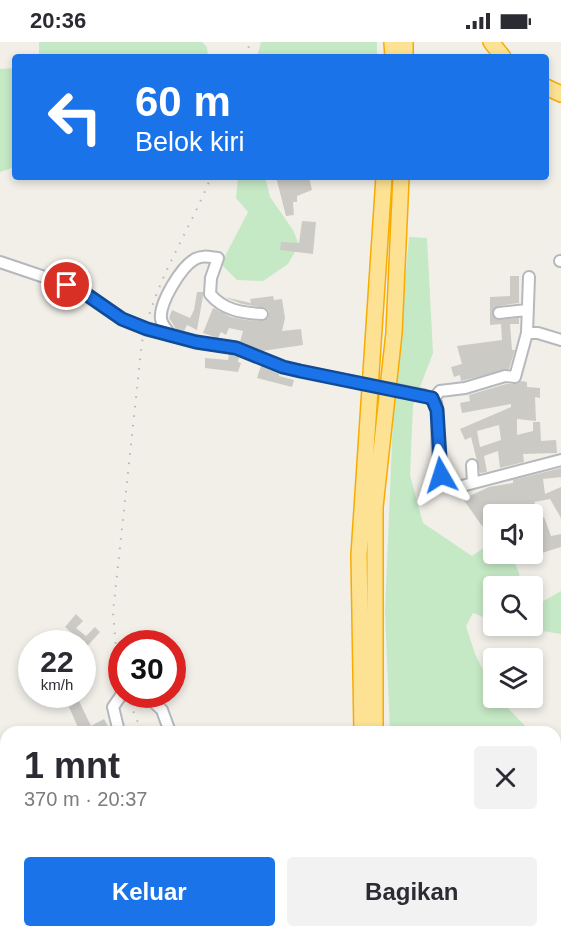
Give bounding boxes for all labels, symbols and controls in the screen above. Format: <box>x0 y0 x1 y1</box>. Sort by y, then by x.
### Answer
text: 20:36 <box>30 8 86 33</box>
icon: left <box>36 78 114 156</box>
text: 60 m <box>135 78 231 125</box>
text: Belok kiri <box>135 127 245 157</box>
pin <box>41 259 92 310</box>
icon: arrive <box>50 268 83 301</box>
position arrow <box>409 443 473 507</box>
map controls <box>483 504 543 708</box>
button: sound <box>483 504 543 564</box>
button: search <box>483 576 543 636</box>
speed limit sign: 30 <box>108 630 186 708</box>
text: 22 <box>40 645 74 678</box>
button: layers <box>483 648 543 708</box>
text: km/h <box>41 676 73 693</box>
text: 1 mnt <box>24 745 120 786</box>
button: close <box>474 746 537 809</box>
text: 370 m · 20:37 <box>24 788 147 810</box>
button: Keluar <box>24 857 275 926</box>
button: Bagikan <box>287 857 537 926</box>

